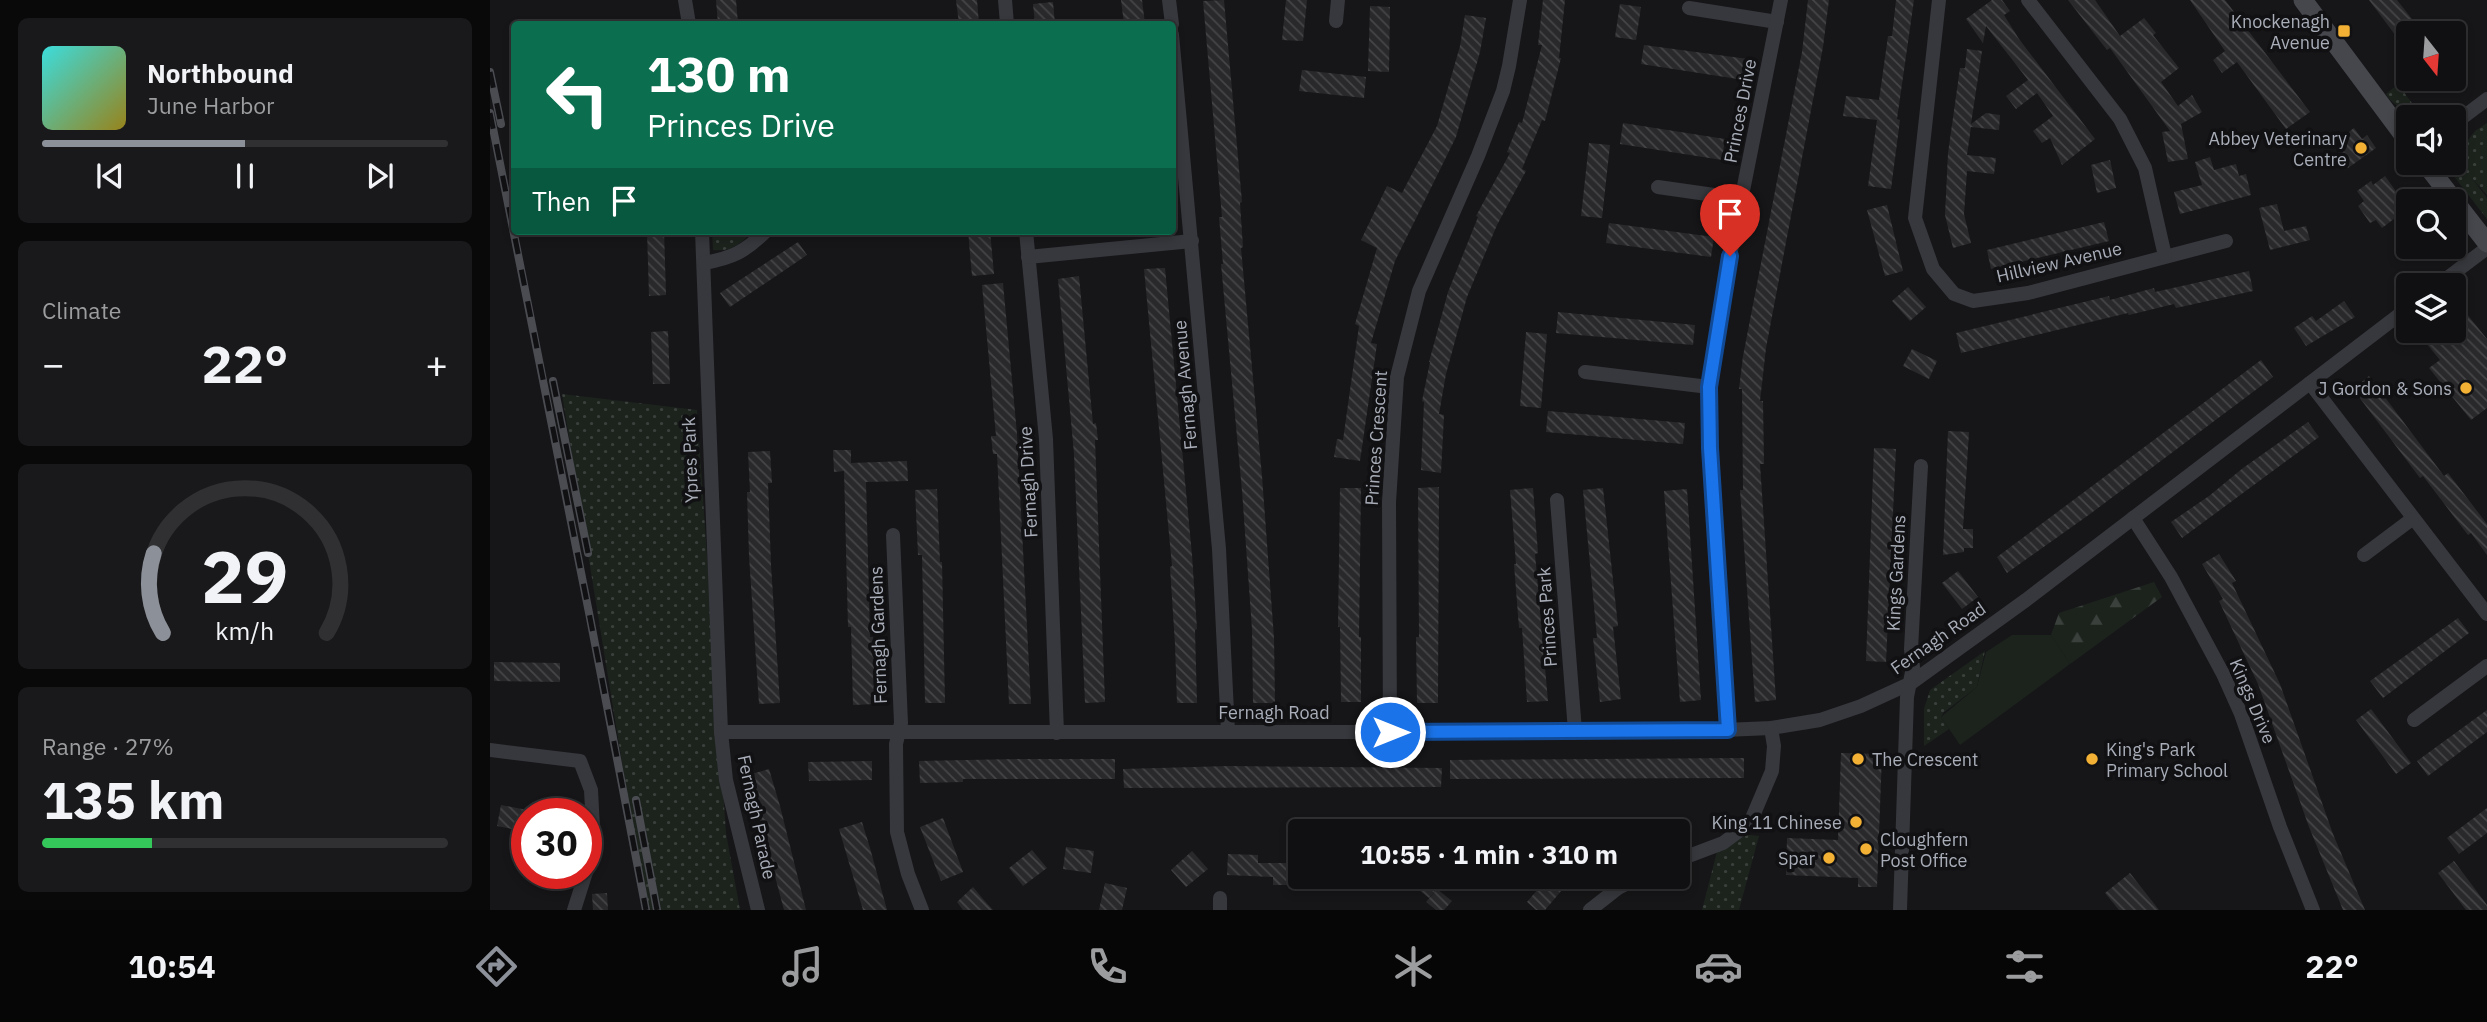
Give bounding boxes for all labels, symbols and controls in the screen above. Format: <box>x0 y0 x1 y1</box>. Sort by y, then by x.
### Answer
place label: Knockenagh Avenue <box>2231 10 2330 54</box>
north arrow <box>2396 21 2466 91</box>
map controls <box>2396 21 2466 343</box>
marker: Knockenagh Avenue <box>2336 23 2352 39</box>
text: 130 m <box>647 42 791 105</box>
icon: left <box>532 49 623 140</box>
text: Northbound <box>147 56 294 90</box>
street label: Princes Drive <box>1719 57 1761 165</box>
text: June Harbor <box>147 90 275 120</box>
text: Princes Drive <box>647 104 835 146</box>
button: sound <box>2396 105 2466 175</box>
place label: Abbey Veterinary Centre <box>2208 127 2347 171</box>
marker: Abbey Veterinary Centre <box>2353 140 2369 156</box>
icon: previous <box>91 157 129 195</box>
icon: pause <box>226 157 264 195</box>
icon: next <box>361 157 399 195</box>
icon: arrive <box>605 182 643 220</box>
text: Then <box>532 184 591 218</box>
pin <box>1700 184 1760 256</box>
button: search <box>2396 189 2466 259</box>
icon: arrive <box>1711 195 1749 233</box>
street label: Hillview Avenue <box>1994 236 2124 288</box>
button: layers <box>2396 273 2466 343</box>
text: Climate <box>42 295 121 325</box>
street label: Fernagh Avenue <box>1168 319 1202 451</box>
text: 22° <box>202 330 288 397</box>
text: − <box>42 339 65 388</box>
text: + <box>425 339 448 388</box>
street label: Princes Crescent <box>1360 370 1392 506</box>
place label: J Gordon & Sons <box>2318 377 2452 400</box>
marker: J Gordon & Sons <box>2458 380 2474 396</box>
street label: Ypres Park <box>677 416 703 504</box>
street label: Fernagh Drive <box>1014 426 1042 538</box>
street label: Kings Gardens <box>1881 514 1911 632</box>
text: 29 <box>201 528 289 623</box>
street label: Fernagh Gardens <box>864 566 892 704</box>
street label: Princes Park <box>1532 566 1562 668</box>
street label: Fernagh Road <box>1886 597 1990 679</box>
text: km/h <box>216 613 274 646</box>
street label: Kings Drive <box>2225 655 2281 747</box>
position arrow <box>1353 695 1427 769</box>
street label: Fernagh Road <box>1218 701 1330 724</box>
text: Range · 27% <box>42 731 174 761</box>
place label: King's Park Primary School <box>2106 738 2228 782</box>
place label: The Crescent <box>1872 748 1978 771</box>
marker: The Crescent <box>1850 751 1866 767</box>
marker: King's Park Primary School <box>2084 751 2100 767</box>
street label: Fernagh Parade <box>733 753 781 881</box>
text: 135 km <box>42 766 224 833</box>
speed limit sign: 30 <box>511 798 602 889</box>
place label: King 11 Chinese <box>1712 811 1842 834</box>
marker: King 11 Chinese <box>1848 814 1864 830</box>
place label: Cloughfern Post Office <box>1880 828 1969 872</box>
text: 10:55 · 1 min · 310 m <box>1360 837 1618 871</box>
marker: Cloughfern Post Office <box>1858 841 1874 857</box>
place label: Spar <box>1778 847 1815 870</box>
marker: Spar <box>1821 850 1837 866</box>
icon: directions <box>472 942 521 991</box>
icon: music <box>778 942 827 991</box>
icon: phone <box>1083 942 1132 991</box>
icon: climate <box>1389 942 1438 991</box>
icon: car <box>1694 942 1743 991</box>
icon: filters <box>2000 942 2049 991</box>
text: 10:54 <box>128 945 216 987</box>
text: 22° <box>2305 945 2359 987</box>

